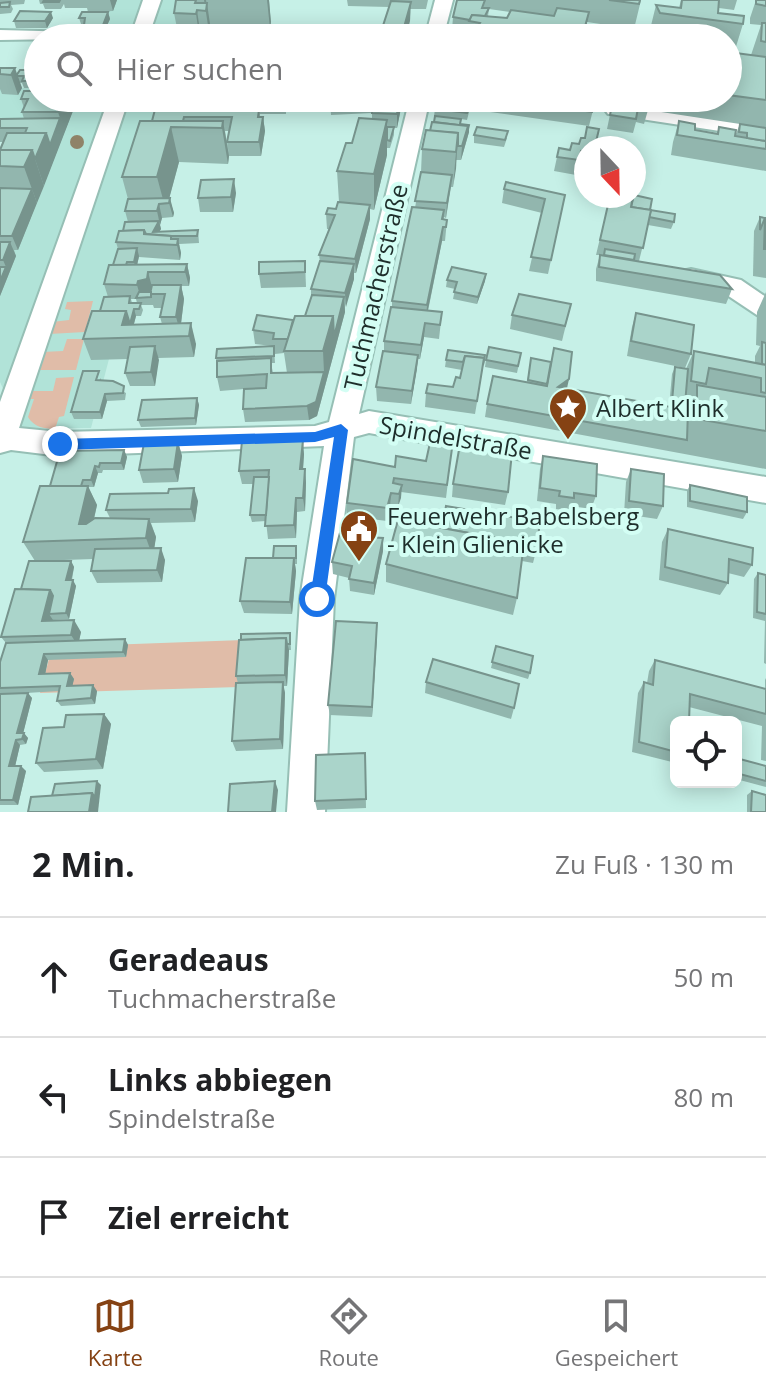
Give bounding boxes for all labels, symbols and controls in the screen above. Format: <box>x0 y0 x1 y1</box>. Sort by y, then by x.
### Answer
search box <box>24 24 742 112</box>
icon: search <box>52 46 96 90</box>
text: Hier suchen <box>116 48 283 89</box>
north arrow <box>574 136 646 208</box>
street label: Tuchmacherstraße <box>335 181 415 393</box>
place icon: Albert Klink <box>547 386 589 441</box>
place label: Albert Klink <box>596 391 725 424</box>
street label: Spindelstraße <box>377 407 535 467</box>
route end <box>42 426 78 462</box>
place label: Feuerwehr Babelsberg - Klein Glienicke <box>387 499 639 560</box>
public building icon: Feuerwehr Babelsberg - Klein Glienicke <box>338 508 380 563</box>
route start <box>299 581 335 617</box>
map controls <box>670 716 742 788</box>
button: locate <box>670 716 742 788</box>
text: 2 Min. <box>32 841 135 887</box>
text: Zu Fuß · 130 m <box>555 846 734 882</box>
text: Geradeaus <box>108 939 269 980</box>
icon: ahead <box>32 955 76 999</box>
text: 50 m <box>673 959 734 995</box>
text: Tuchmacherstraße <box>108 980 336 1016</box>
text: Links abbiegen <box>108 1059 333 1100</box>
icon: left <box>32 1075 76 1119</box>
text: 80 m <box>673 1079 734 1115</box>
text: Spindelstraße <box>108 1100 275 1136</box>
icon: arrive <box>32 1195 76 1239</box>
text: Ziel erreicht <box>108 1197 289 1238</box>
tab: Karte <box>88 1294 143 1372</box>
tab: Route <box>318 1294 379 1372</box>
tab: Gespeichert <box>555 1294 678 1372</box>

